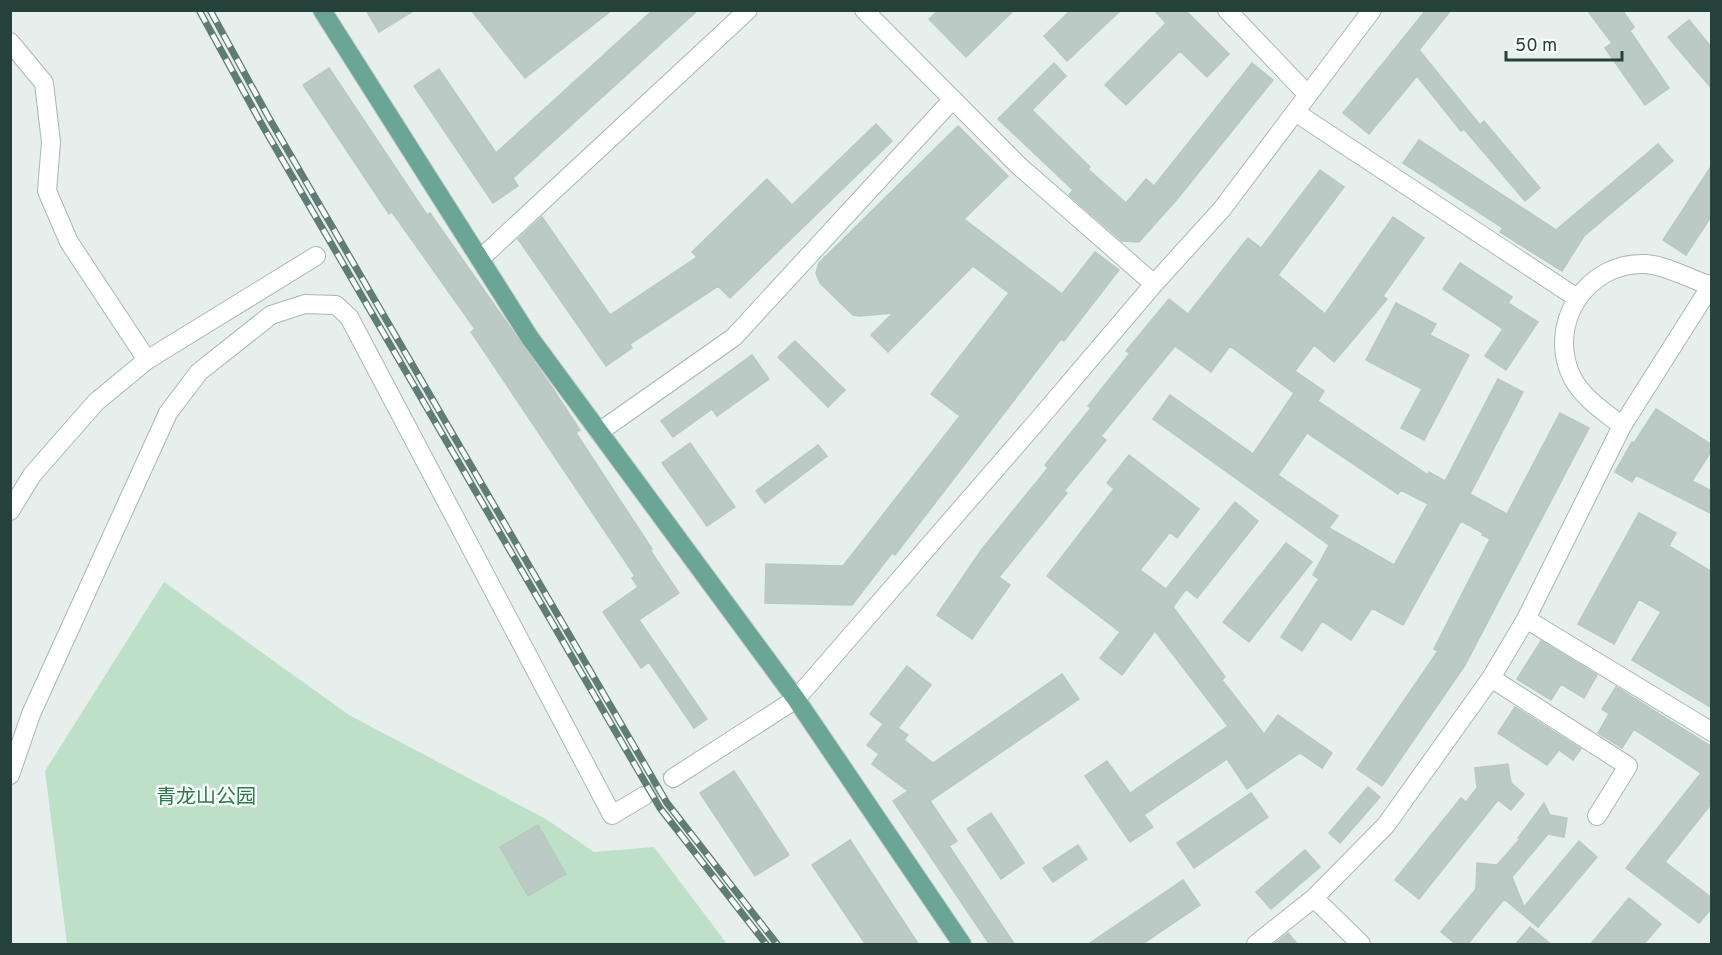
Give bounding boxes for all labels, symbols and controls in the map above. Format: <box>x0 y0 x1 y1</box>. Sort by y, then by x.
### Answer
scale bar <box>1506 24 1622 62</box>
text: 50 m <box>1515 35 1557 58</box>
park label: 青龙山公园 <box>156 785 256 811</box>

